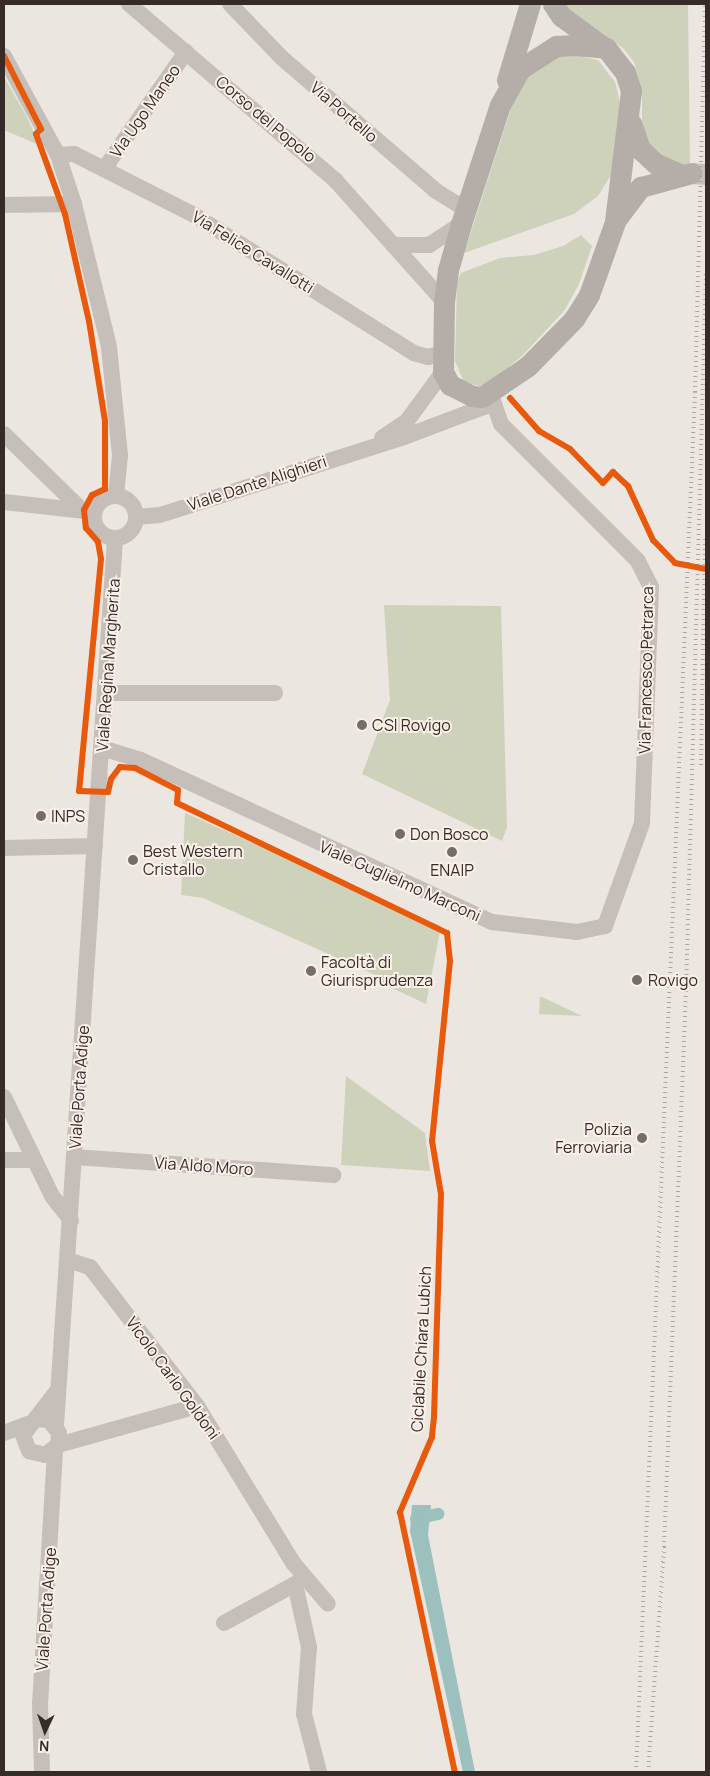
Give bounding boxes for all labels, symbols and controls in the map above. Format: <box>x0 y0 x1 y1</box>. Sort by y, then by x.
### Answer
street label: Via Ugo Maneo <box>106 61 184 161</box>
street label: Corso del Popolo <box>212 72 320 166</box>
street label: Via Portello <box>307 78 381 146</box>
street label: Via Felice Cavallotti <box>189 207 317 297</box>
street label: Viale Dante Alighieri <box>185 451 329 515</box>
street label: Viale Regina Margherita <box>92 578 124 752</box>
street label: Via Francesco Petrarca <box>635 586 657 754</box>
place label: CSI Rovigo <box>372 715 451 735</box>
marker: CSI Rovigo <box>356 719 368 731</box>
place label: INPS <box>51 806 85 826</box>
marker: INPS <box>35 810 47 822</box>
place label: Don Bosco <box>410 824 489 844</box>
marker: Don Bosco <box>394 828 406 840</box>
street label: Viale Guglielmo Marconi <box>316 837 484 925</box>
place label: Best Western Cristallo <box>143 841 243 879</box>
marker: ENAIP <box>446 846 458 858</box>
marker: Best Western Cristallo <box>127 854 139 866</box>
place label: ENAIP <box>430 860 474 880</box>
place label: Facoltà di Giurisprudenza <box>321 952 433 990</box>
marker: Facoltà di Giurisprudenza <box>305 965 317 977</box>
place label: Rovigo <box>648 970 698 990</box>
marker: Rovigo <box>630 973 644 987</box>
street label: Viale Porta Adige <box>65 1025 93 1149</box>
place label: Polizia Ferroviaria <box>555 1119 632 1157</box>
marker: Polizia Ferroviaria <box>636 1132 648 1144</box>
street label: Via Aldo Moro <box>154 1153 254 1179</box>
street label: Ciclabile Chiara Lubich <box>407 1265 435 1433</box>
street label: Vicolo Carlo Goldoni <box>122 1313 224 1443</box>
street label: Viale Porta Adige <box>32 1547 60 1671</box>
north arrow <box>20 1706 70 1756</box>
text: N <box>39 1737 50 1756</box>

